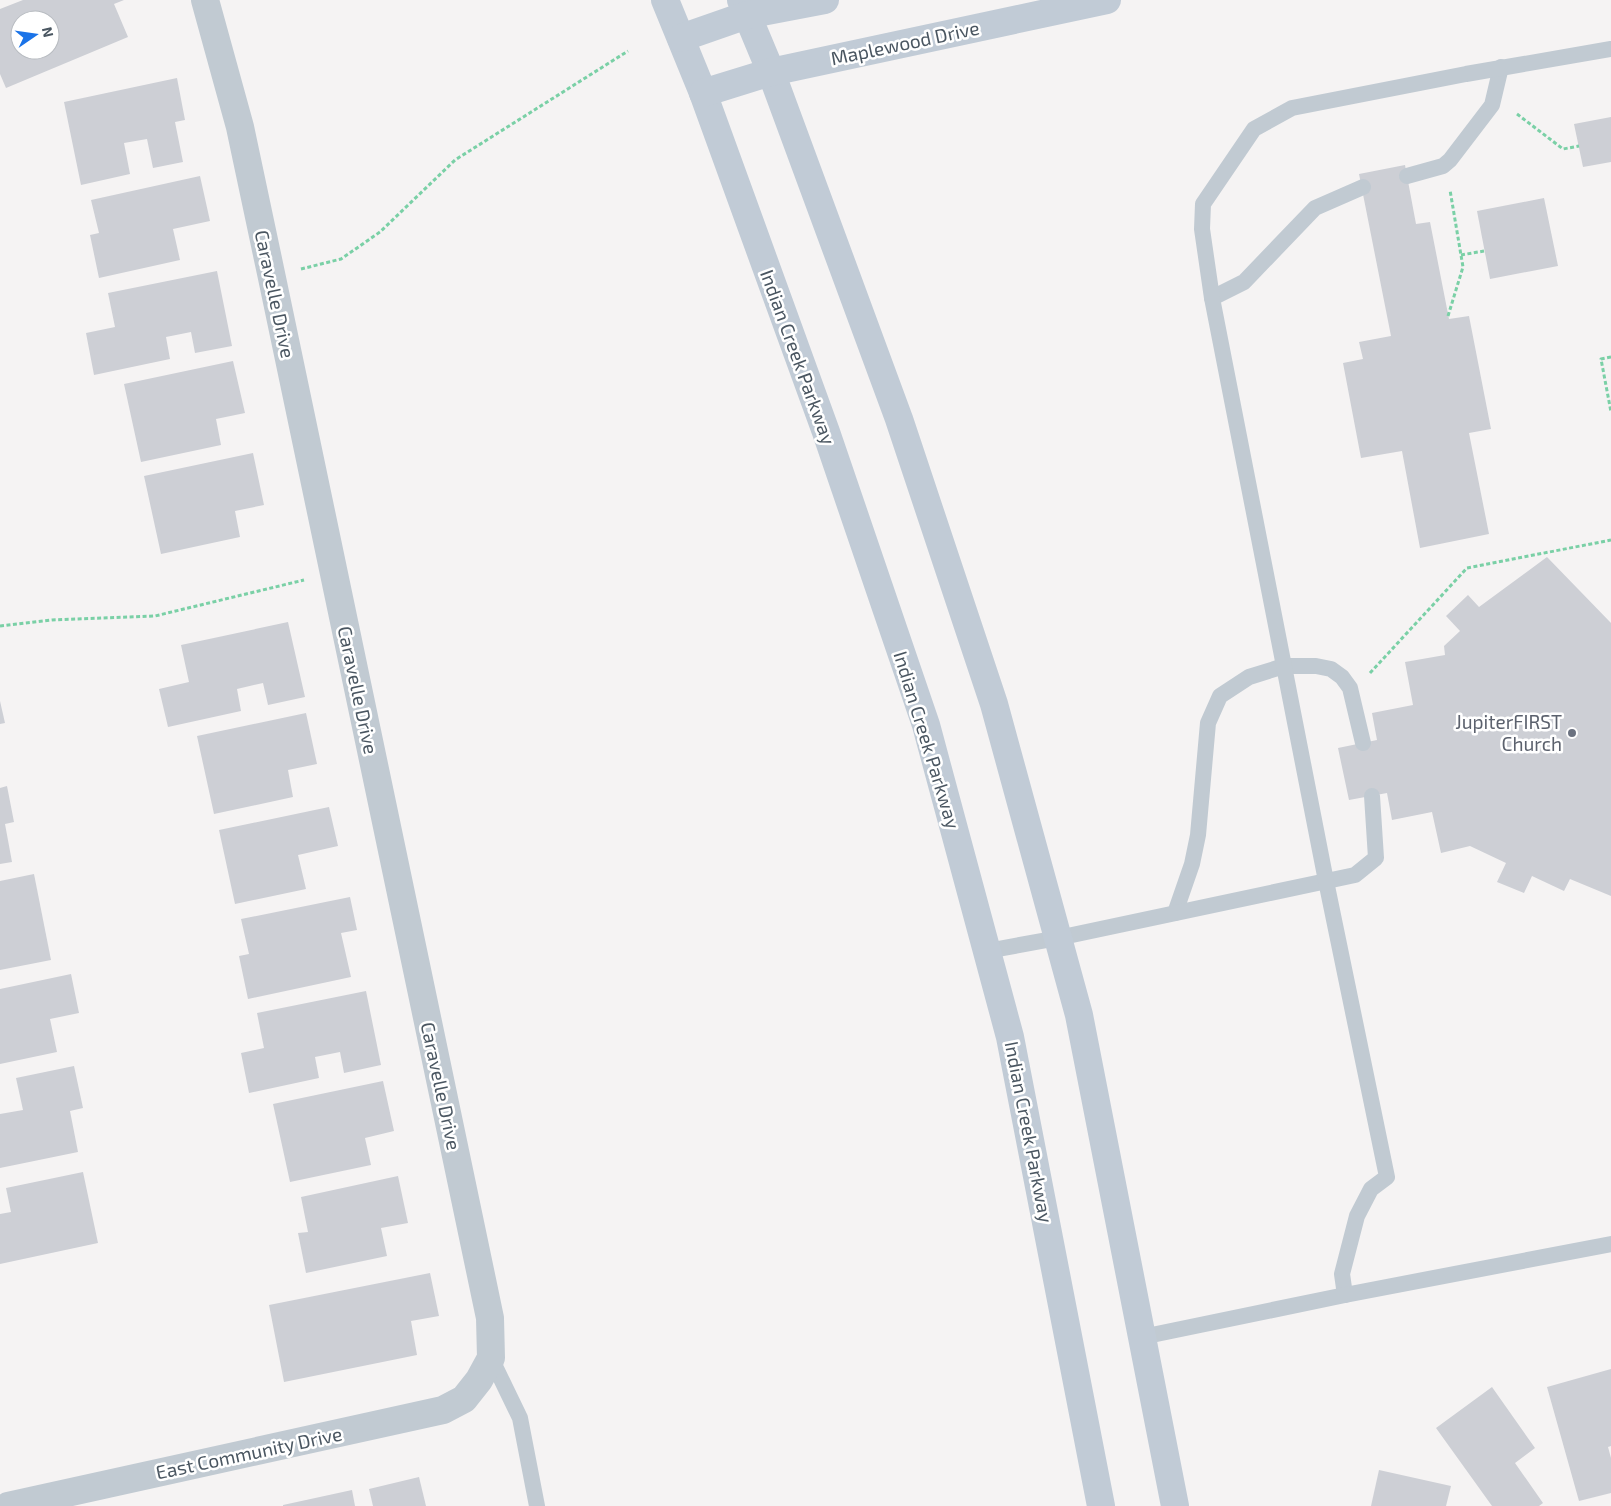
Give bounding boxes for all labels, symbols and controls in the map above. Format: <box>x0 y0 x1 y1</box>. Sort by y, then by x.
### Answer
north arrow <box>10 10 60 60</box>
street label: Maplewood Drive <box>828 16 981 69</box>
text: N <box>39 25 58 39</box>
street label: Caravelle Drive <box>251 228 300 360</box>
street label: Indian Creek Parkway <box>756 266 841 447</box>
street label: Caravelle Drive <box>334 624 383 756</box>
street label: Indian Creek Parkway <box>889 648 965 831</box>
place label: JupiterFIRST Church <box>1455 710 1562 755</box>
marker: JupiterFIRST Church <box>1566 727 1578 739</box>
street label: Caravelle Drive <box>417 1020 466 1152</box>
street label: Indian Creek Parkway <box>1001 1039 1058 1225</box>
street label: East Community Drive <box>154 1422 344 1484</box>

